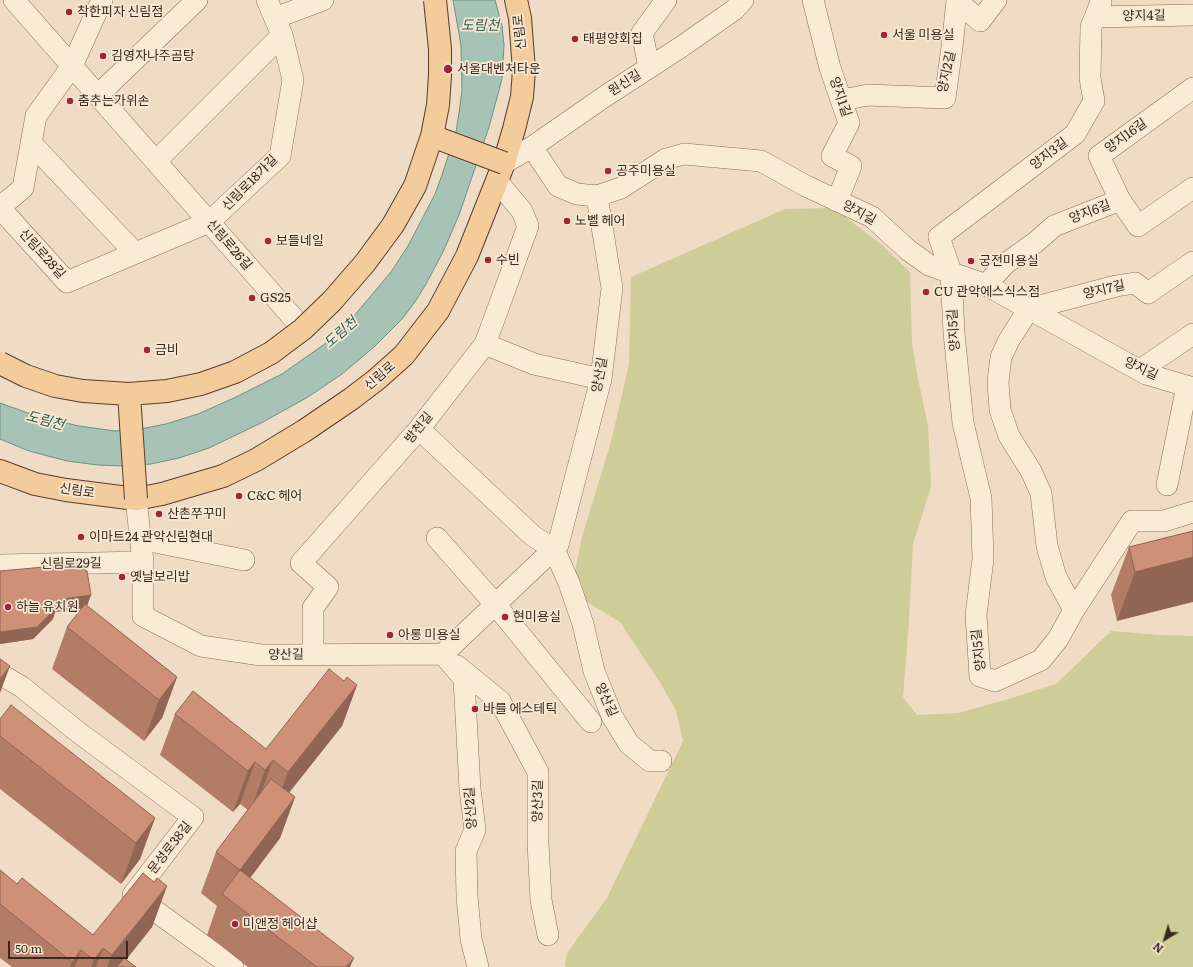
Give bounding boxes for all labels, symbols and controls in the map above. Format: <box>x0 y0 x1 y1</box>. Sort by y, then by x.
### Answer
place label: 착한피자 신림점 <box>77 4 163 20</box>
marker: 착한피자 신림점 <box>64 7 74 17</box>
street label: 양지4길 <box>1122 8 1166 24</box>
street label: 신림로 <box>510 13 530 51</box>
water label: 도림천 <box>461 18 499 34</box>
place label: 서울 미용실 <box>892 27 954 43</box>
marker: 서울 미용실 <box>879 30 889 40</box>
place label: 태평양회집 <box>583 31 643 47</box>
marker: 태평양회집 <box>570 34 580 44</box>
place label: 김영자나주곰탕 <box>111 48 195 64</box>
street label: 양지2길 <box>935 50 959 94</box>
marker: 김영자나주곰탕 <box>98 51 108 61</box>
place label: 서울대벤처타운 <box>457 61 541 77</box>
marker: 서울대벤처타운 <box>442 63 454 75</box>
street label: 원신길 <box>606 67 644 99</box>
street label: 양지1길 <box>826 75 854 119</box>
place label: 춤추는가위손 <box>78 93 150 109</box>
marker: 춤추는가위손 <box>65 96 75 106</box>
street label: 양지16길 <box>1102 116 1150 156</box>
street label: 양지3길 <box>1027 135 1071 173</box>
street label: 신림로18가길 <box>219 152 281 214</box>
place label: 공주미용실 <box>616 163 676 179</box>
marker: 공주미용실 <box>603 166 613 176</box>
street label: 양지길 <box>840 197 878 229</box>
street label: 양지6길 <box>1067 197 1113 227</box>
place label: 노벨 헤어 <box>575 213 625 229</box>
marker: 노벨 헤어 <box>562 216 572 226</box>
street label: 신림로26길 <box>203 217 255 273</box>
street label: 신림로28길 <box>16 226 68 282</box>
place label: 보들네일 <box>276 233 324 249</box>
marker: 보들네일 <box>263 236 273 246</box>
place label: 수빈 <box>496 252 520 268</box>
place label: 궁전미용실 <box>979 253 1039 269</box>
marker: 수빈 <box>483 255 493 265</box>
marker: 궁전미용실 <box>966 256 976 266</box>
street label: 양지7길 <box>1082 278 1126 302</box>
place label: CU 관악에스식스점 <box>934 284 1040 300</box>
marker: CU 관악에스식스점 <box>921 287 931 297</box>
place label: GS25 <box>260 290 291 306</box>
marker: GS25 <box>247 293 257 303</box>
street label: 양지5길 <box>945 308 963 352</box>
water label: 도림천 <box>321 314 361 352</box>
place label: 금비 <box>155 342 179 358</box>
marker: 금비 <box>142 345 152 355</box>
street label: 양지길 <box>1121 354 1161 384</box>
street label: 양산길 <box>589 356 611 394</box>
street label: 신림로 <box>361 358 399 394</box>
water label: 도림천 <box>24 408 66 434</box>
street label: 방천길 <box>402 409 436 447</box>
street label: 신림로 <box>58 480 96 502</box>
place label: C&C 헤어 <box>247 488 302 504</box>
marker: C&C 헤어 <box>234 491 244 501</box>
place label: 산촌쭈꾸미 <box>167 506 227 522</box>
marker: 산촌쭈꾸미 <box>154 509 164 519</box>
place label: 이마트24 관악신림현대 <box>89 529 213 545</box>
marker: 이마트24 관악신림현대 <box>76 532 86 542</box>
street label: 신림로29길 <box>40 556 102 572</box>
place label: 옛날보리밥 <box>130 569 190 585</box>
marker: 옛날보리밥 <box>117 572 127 582</box>
place label: 하늘 유치원 <box>16 599 78 615</box>
marker: 하늘 유치원 <box>3 602 13 612</box>
place label: 현미용실 <box>513 609 561 625</box>
marker: 현미용실 <box>500 612 510 622</box>
place label: 아롱 미용실 <box>398 627 460 643</box>
street label: 양지5길 <box>969 628 989 672</box>
marker: 아롱 미용실 <box>385 630 395 640</box>
street label: 양산길 <box>268 647 304 663</box>
street label: 양산길 <box>592 680 620 720</box>
place label: 바를 에스테틱 <box>483 701 557 717</box>
marker: 바를 에스테틱 <box>470 704 480 714</box>
street label: 양산3길 <box>530 779 546 823</box>
street label: 양산2길 <box>462 786 480 830</box>
street label: 문성로38길 <box>145 819 195 877</box>
place label: 미앤정 헤어샵 <box>243 916 317 932</box>
marker: 미앤정 헤어샵 <box>230 919 240 929</box>
north arrow <box>1145 919 1185 959</box>
scale bar <box>10 933 130 959</box>
text: 50 m <box>15 939 42 957</box>
text: N <box>1149 939 1166 958</box>

